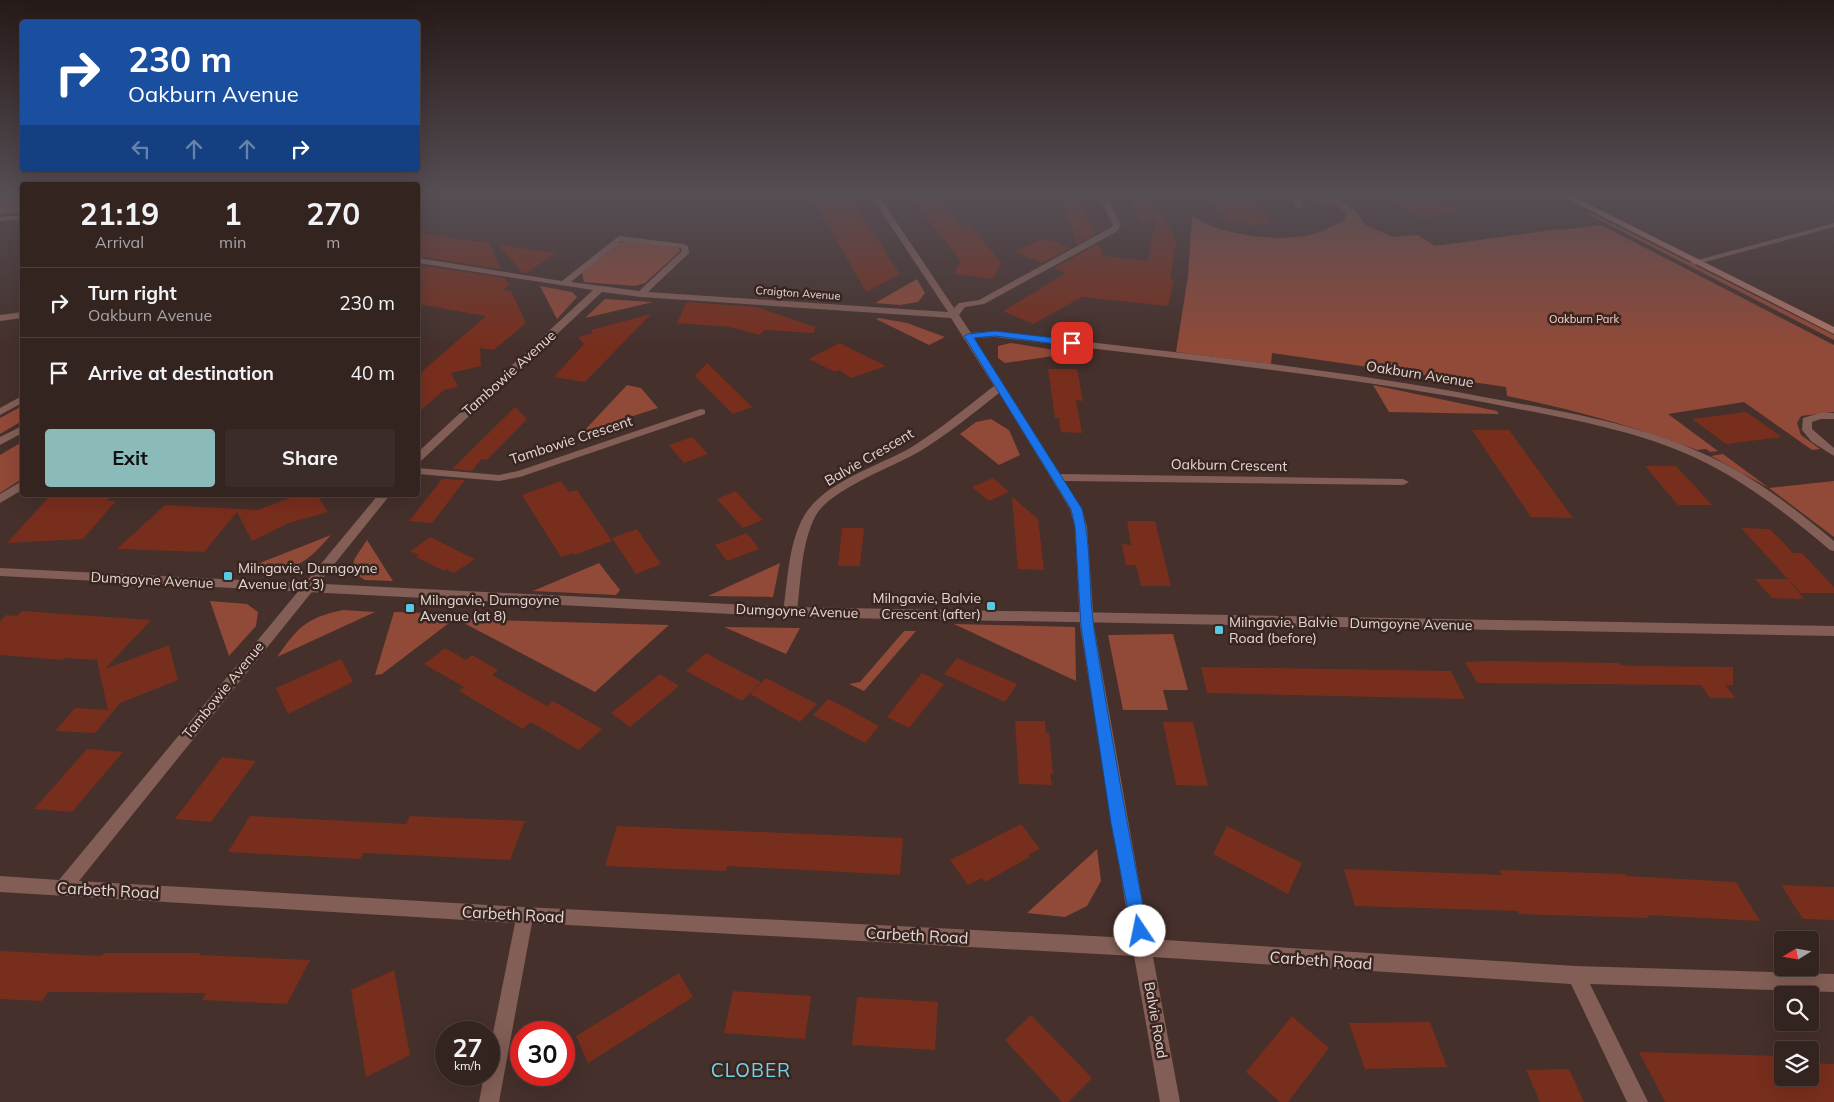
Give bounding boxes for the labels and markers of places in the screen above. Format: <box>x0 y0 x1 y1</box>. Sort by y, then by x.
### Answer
pin <box>1051 322 1093 364</box>
place label: Milngavie, Dumgoyne Avenue (at 3) <box>238 559 377 593</box>
marker: Milngavie, Dumgoyne Avenue (at 3) <box>222 570 234 582</box>
place label: Milngavie, Balvie Crescent (after) <box>872 589 981 623</box>
place label: Milngavie, Dumgoyne Avenue (at 8) <box>420 591 559 625</box>
marker: Milngavie, Balvie Crescent (after) <box>985 600 997 612</box>
marker: Milngavie, Dumgoyne Avenue (at 8) <box>404 602 416 614</box>
place label: Milngavie, Balvie Road (before) <box>1229 613 1338 647</box>
marker: Milngavie, Balvie Road (before) <box>1213 624 1225 636</box>

